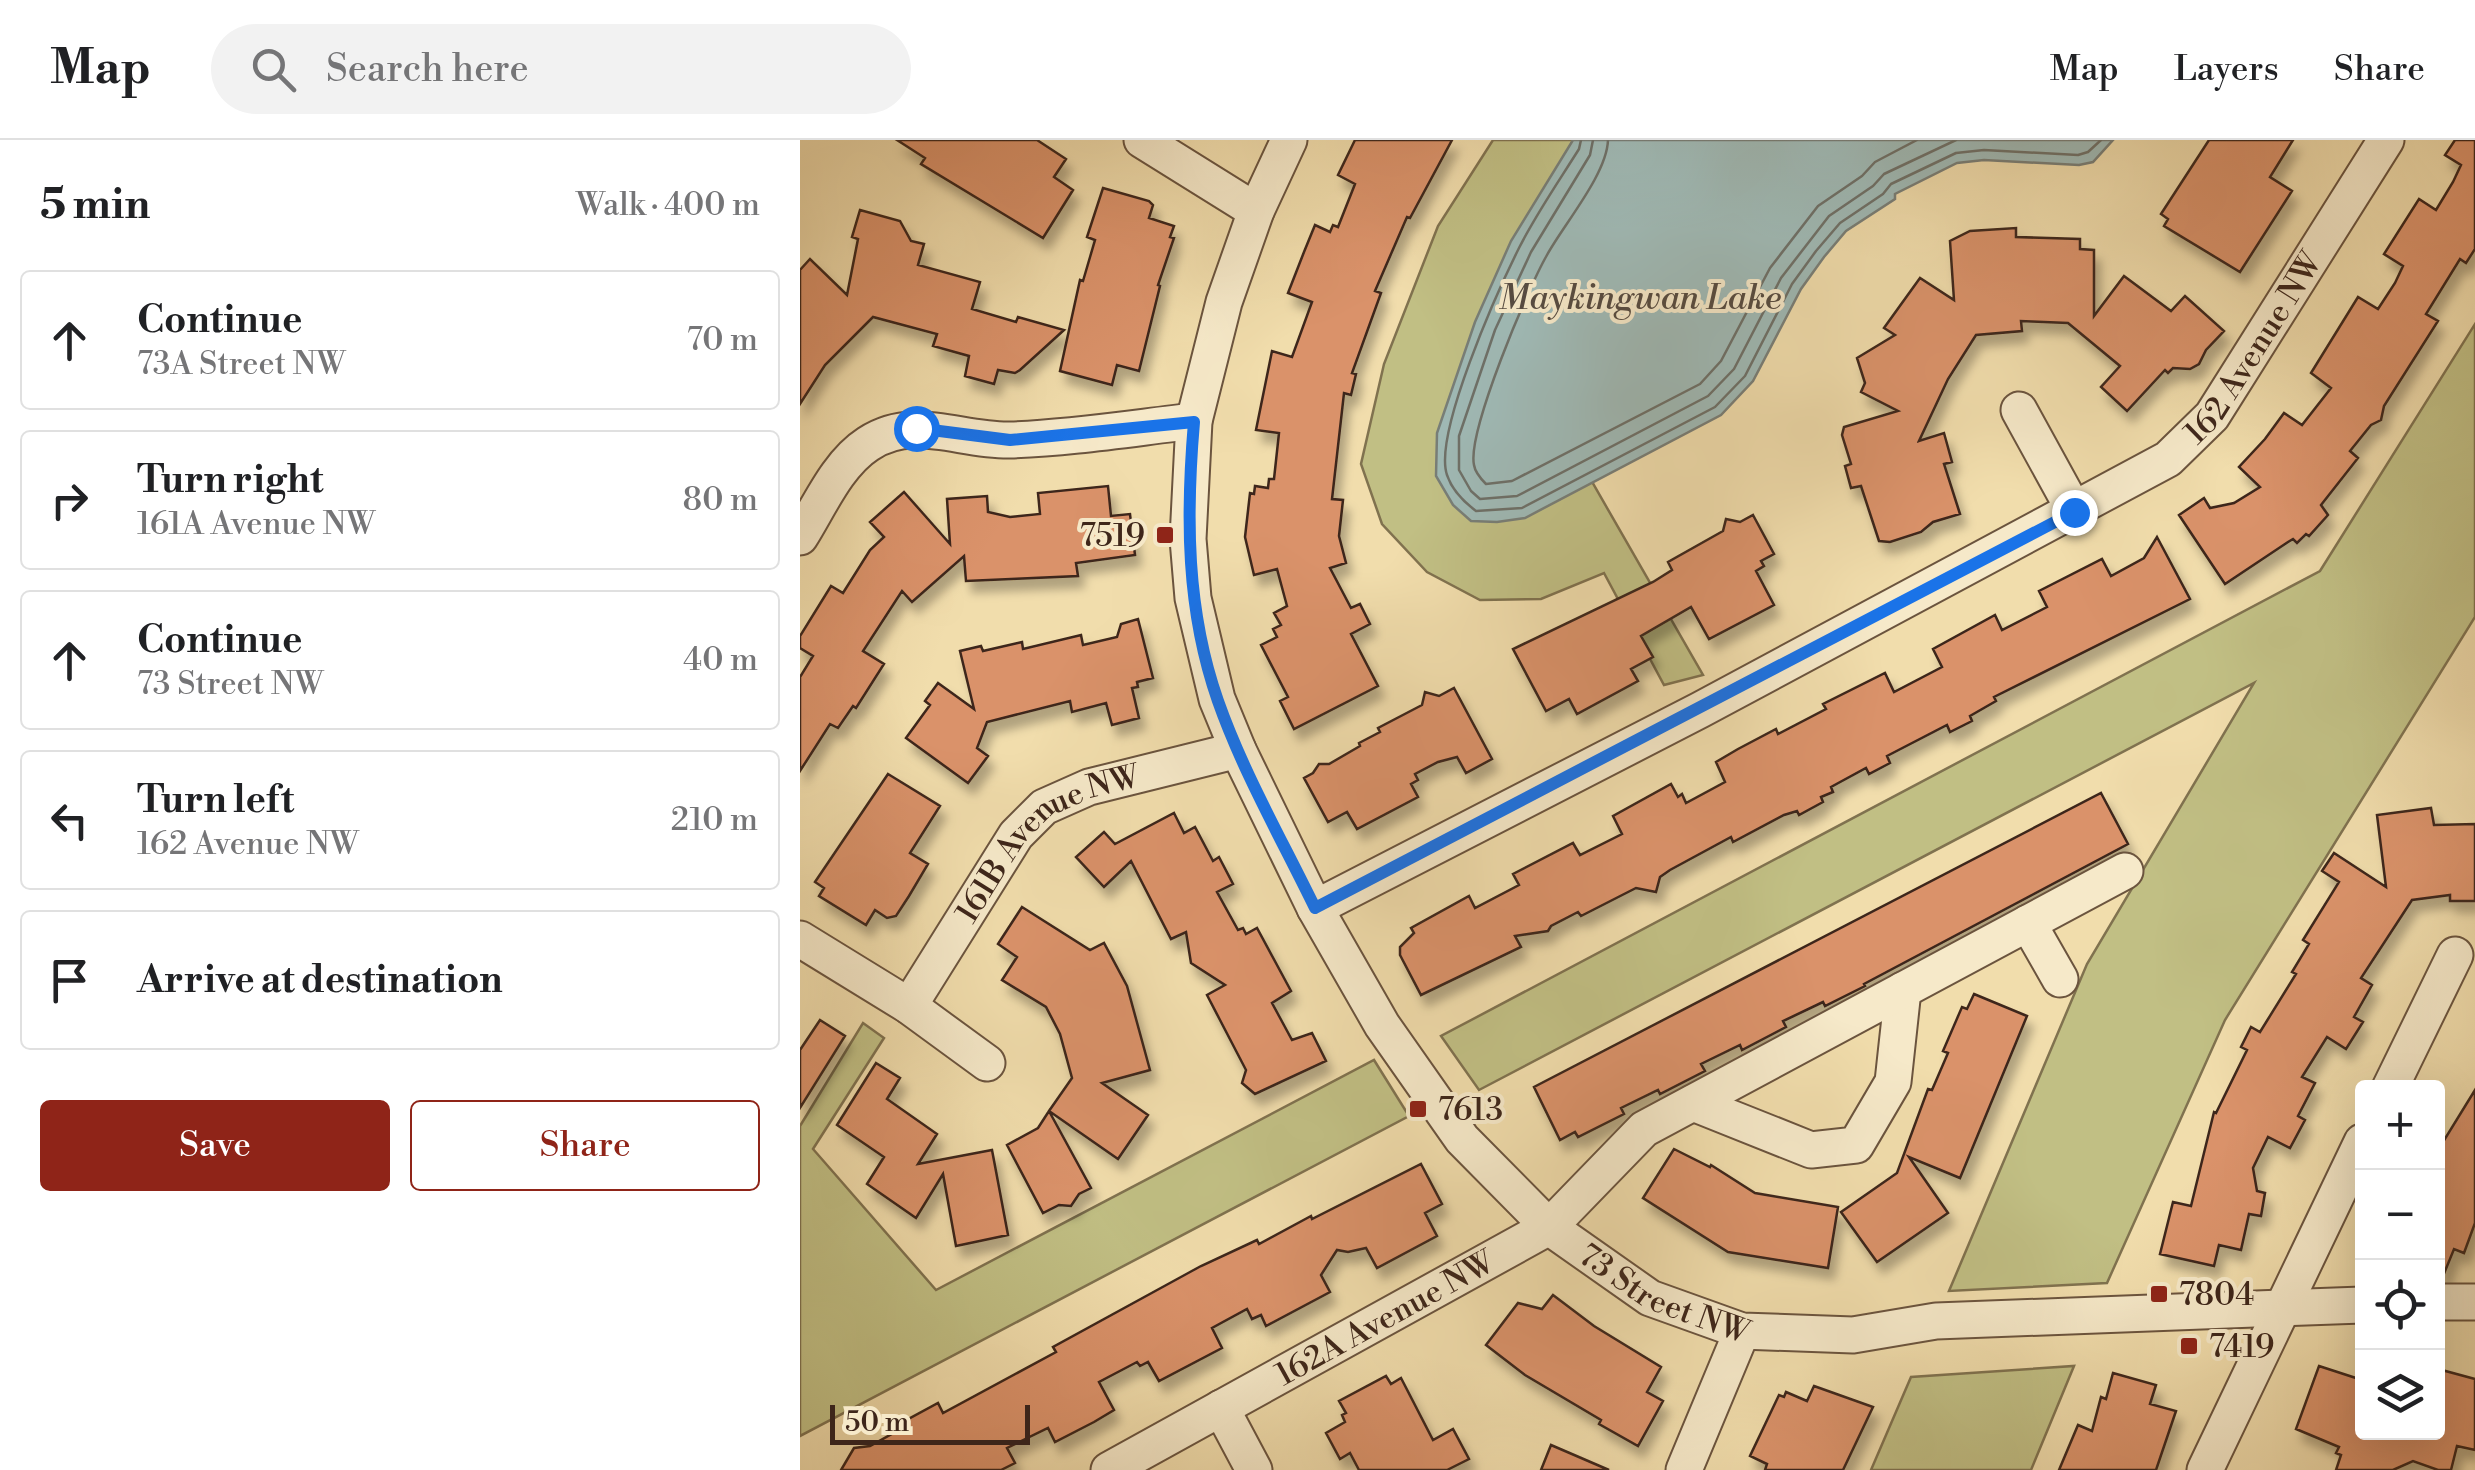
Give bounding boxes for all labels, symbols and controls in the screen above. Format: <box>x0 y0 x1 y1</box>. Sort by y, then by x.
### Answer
search box <box>211 24 911 114</box>
text: Map <box>50 39 151 99</box>
icon: search <box>246 42 301 97</box>
text: Search here <box>326 46 529 93</box>
text: Map <box>2050 48 2119 91</box>
text: Layers <box>2174 48 2279 91</box>
text: Share <box>2334 48 2425 91</box>
text: 5 min <box>40 179 150 232</box>
text: Walk · 400 m <box>576 185 760 225</box>
street label: 162 Avenue NW <box>2176 244 2332 453</box>
water label: Maykingwan Lake <box>1499 277 1781 320</box>
text: Continue <box>137 297 302 344</box>
icon: ahead <box>42 313 97 368</box>
text: 70 m <box>687 320 758 360</box>
text: 73A Street NW <box>137 344 345 384</box>
route start <box>894 406 940 452</box>
text: Turn right <box>137 457 323 504</box>
icon: right <box>42 473 97 528</box>
text: 80 m <box>683 480 758 520</box>
route end <box>2052 490 2098 536</box>
text: 161A Avenue NW <box>137 504 375 544</box>
place label: 7519 <box>1080 516 1145 556</box>
marker: 7519 <box>1154 524 1176 546</box>
text: Continue <box>137 617 302 664</box>
icon: ahead <box>42 633 97 688</box>
text: 40 m <box>683 640 758 680</box>
text: 73 Street NW <box>137 664 323 704</box>
street label: 161B Avenue NW <box>947 756 1144 930</box>
text: Turn left <box>137 777 294 824</box>
icon: left <box>42 793 97 848</box>
text: 210 m <box>671 800 758 840</box>
text: 162 Avenue NW <box>137 824 359 864</box>
icon: arrive <box>42 953 97 1008</box>
text: Arrive at destination <box>137 957 503 1004</box>
map controls <box>2355 1080 2445 1440</box>
button: + <box>2355 1080 2445 1170</box>
place label: 7613 <box>1438 1090 1503 1130</box>
marker: 7613 <box>1407 1098 1429 1120</box>
button: Save <box>40 1100 390 1191</box>
button: Share <box>410 1100 760 1191</box>
button: − <box>2355 1170 2445 1260</box>
street label: 73 Street NW <box>1571 1235 1756 1353</box>
street label: 162A Avenue NW <box>1269 1242 1502 1395</box>
button: locate <box>2355 1260 2445 1350</box>
place label: 7804 <box>2179 1275 2254 1315</box>
marker: 7804 <box>2148 1283 2170 1305</box>
place label: 7419 <box>2209 1327 2274 1367</box>
marker: 7419 <box>2178 1335 2200 1357</box>
button: layers <box>2355 1350 2445 1440</box>
scale bar <box>830 1400 1030 1444</box>
text: 50 m <box>845 1405 909 1440</box>

